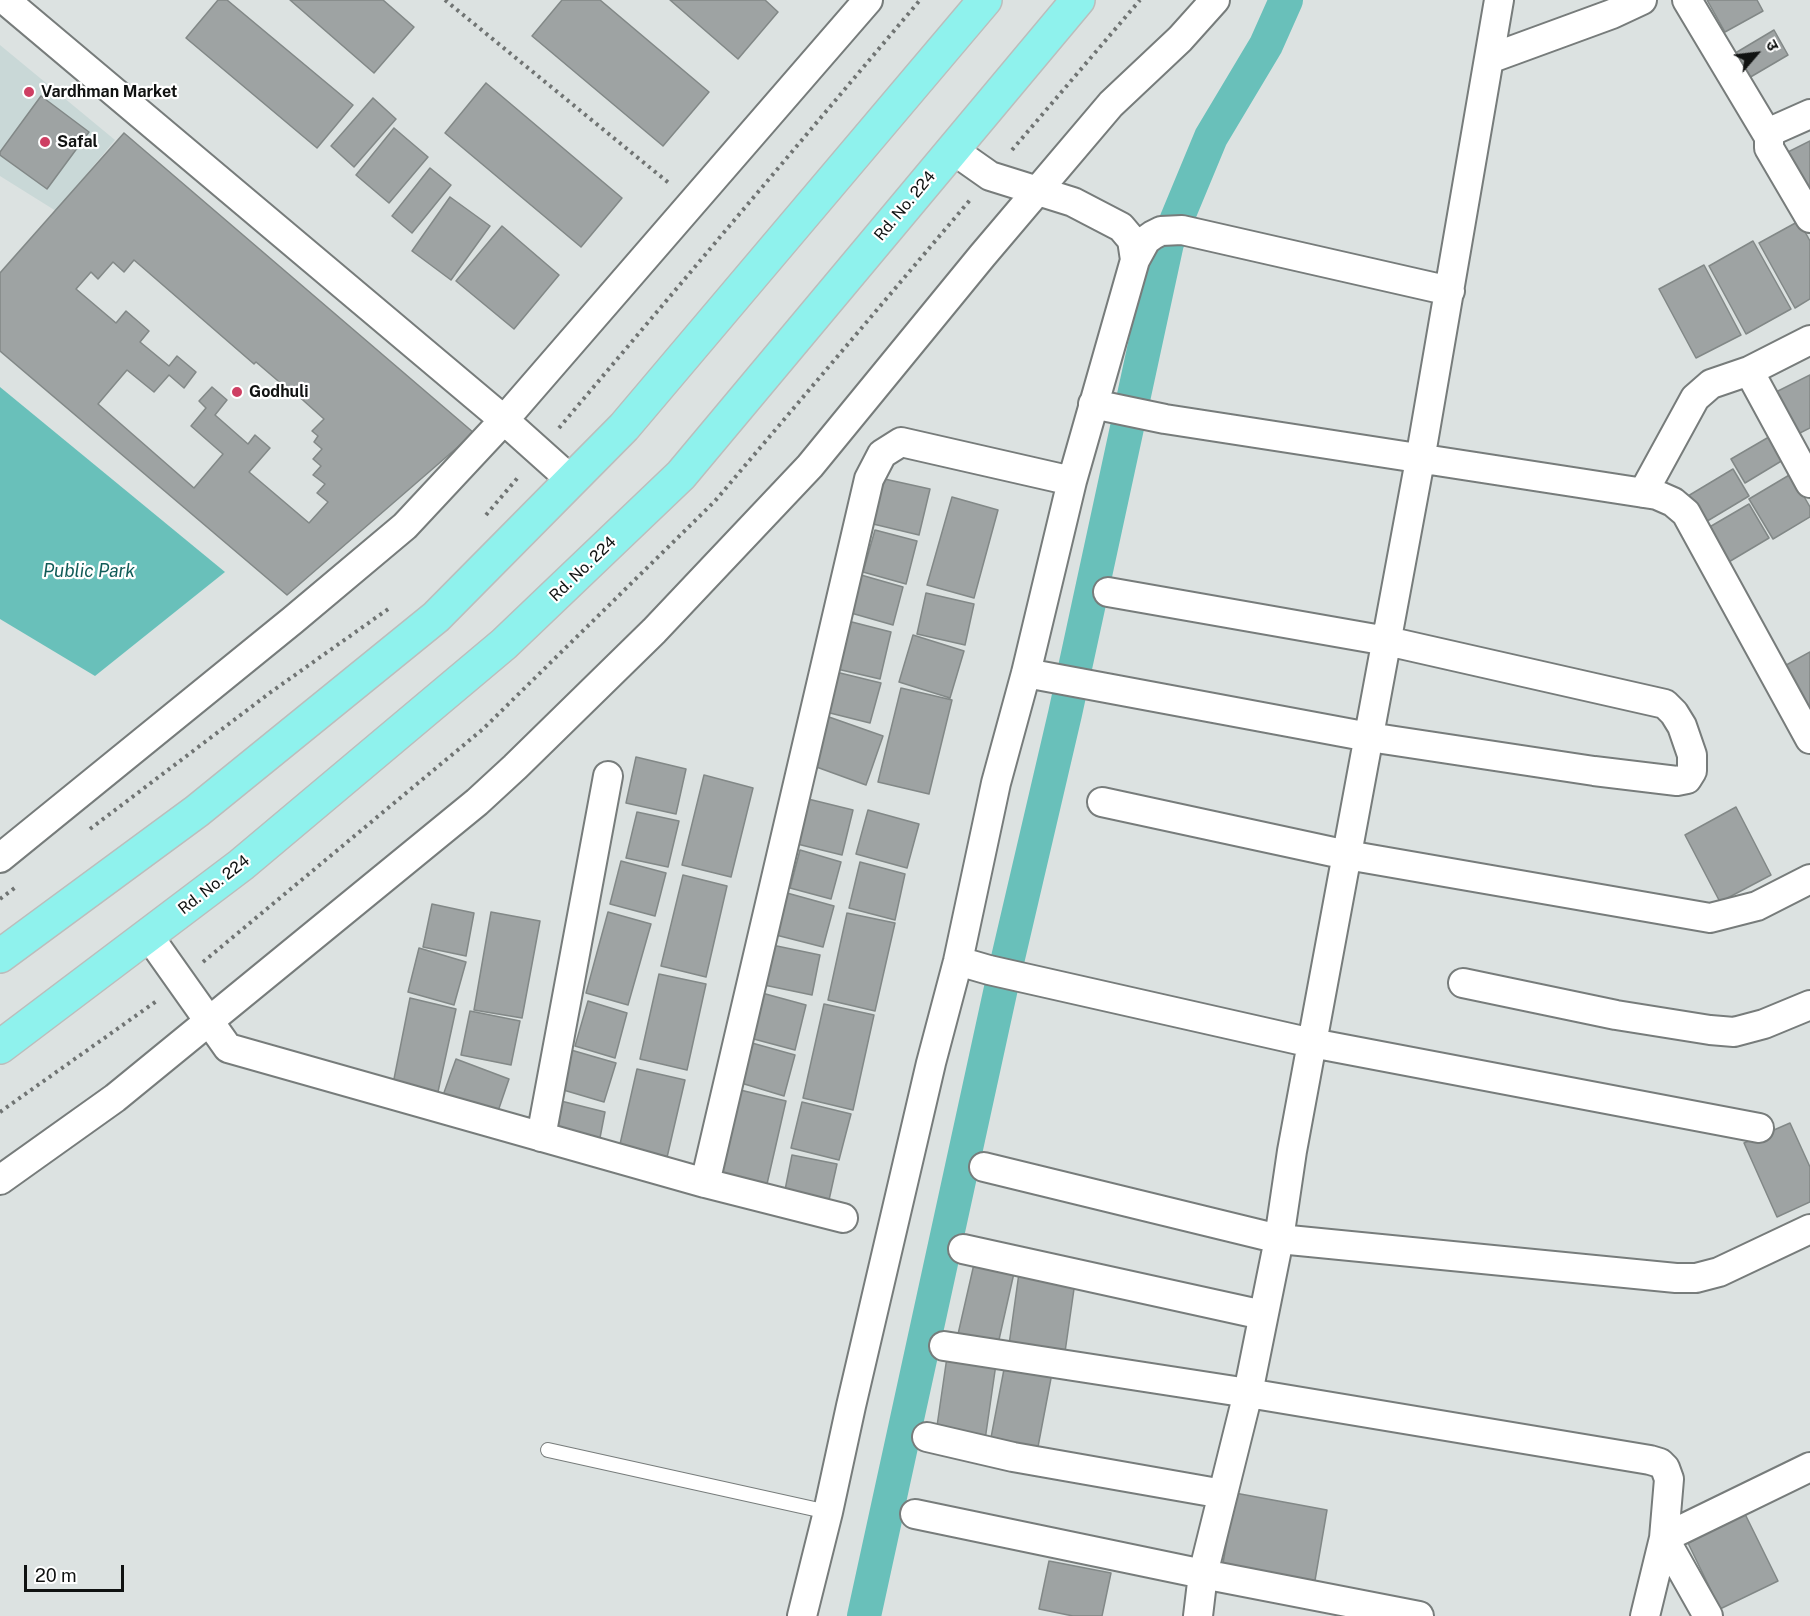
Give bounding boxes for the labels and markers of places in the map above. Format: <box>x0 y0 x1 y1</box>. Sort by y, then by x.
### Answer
place label: Vardhman Market <box>41 82 178 102</box>
marker: Vardhman Market <box>22 85 36 99</box>
place label: Safal <box>57 132 98 152</box>
marker: Safal <box>38 135 52 149</box>
place label: Godhuli <box>249 382 309 402</box>
marker: Godhuli <box>230 385 244 399</box>

